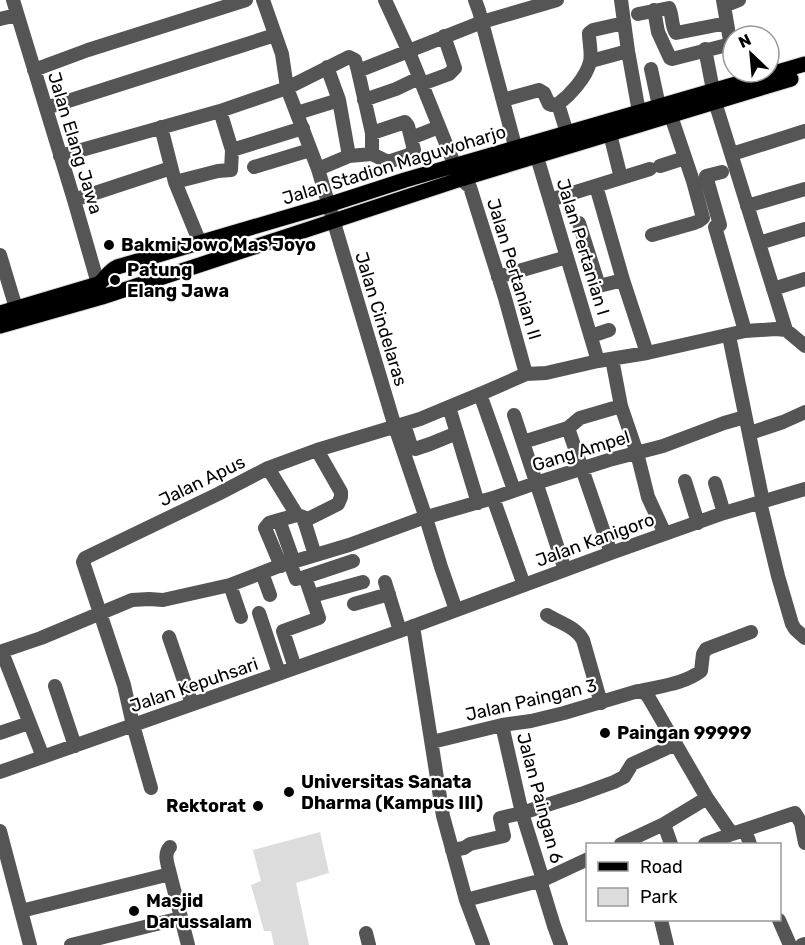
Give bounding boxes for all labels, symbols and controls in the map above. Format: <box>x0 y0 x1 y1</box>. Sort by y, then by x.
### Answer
north arrow <box>721 24 781 84</box>
text: N <box>735 30 754 52</box>
street label: Jalan Elang Jawa <box>43 69 107 217</box>
street label: Jalan Stadion Maguwoharjo <box>279 120 509 210</box>
street label: Jalan Pertanian I <box>552 176 614 318</box>
street label: Jalan Pertanian II <box>482 196 546 342</box>
place label: Bakmi Jowo Mas Joyo <box>121 234 316 256</box>
marker: Bakmi Jowo Mas Joyo <box>102 238 116 252</box>
street label: Jalan Cindelaras <box>350 249 412 389</box>
place label: Patung Elang Jawa <box>127 259 229 302</box>
marker: Patung Elang Jawa <box>108 273 122 287</box>
street label: Gang Ampel <box>529 426 633 476</box>
street label: Jalan Apus <box>155 451 249 511</box>
street label: Jalan Kanigoro <box>533 508 657 572</box>
street label: Jalan Kepuhsari <box>127 653 261 717</box>
street label: Jalan Paingan 3 <box>463 674 599 726</box>
place label: Paingan 99999 <box>617 722 751 744</box>
marker: Paingan 99999 <box>598 726 612 740</box>
street label: Jalan Paingan 6 <box>512 730 568 866</box>
place label: Universitas Sanata Dharma (Kampus III) <box>301 771 483 814</box>
marker: Universitas Sanata Dharma (Kampus III) <box>282 785 296 799</box>
place label: Rektorat <box>166 795 246 817</box>
marker: Rektorat <box>251 799 265 813</box>
legend <box>586 843 781 921</box>
text: Road <box>640 856 683 878</box>
text: Park <box>640 886 678 908</box>
place label: Masjid Darussalam <box>146 890 252 933</box>
marker: Masjid Darussalam <box>127 904 141 918</box>

